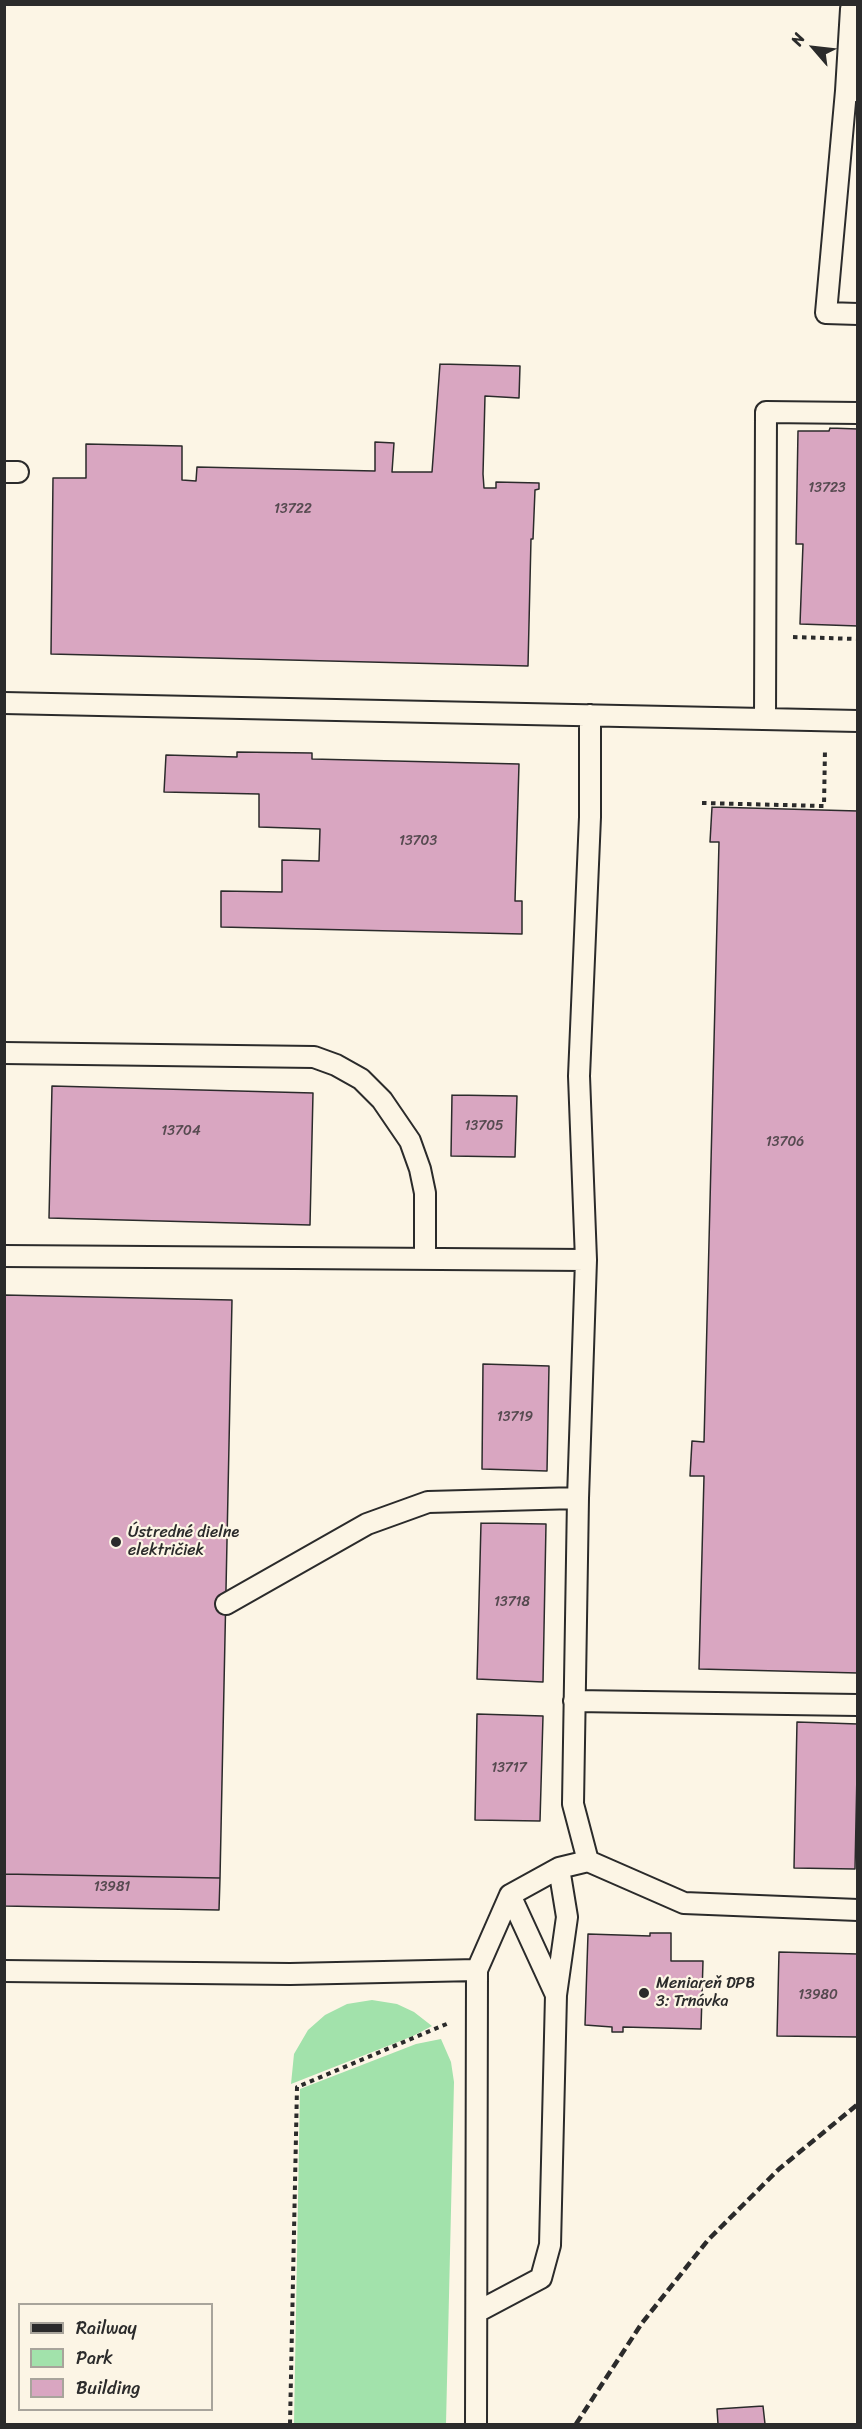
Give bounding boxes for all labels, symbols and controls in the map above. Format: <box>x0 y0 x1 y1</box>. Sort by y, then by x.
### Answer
north arrow <box>784 18 844 78</box>
text: N <box>782 28 813 51</box>
house number: 13723 <box>808 480 846 496</box>
house number: 13722 <box>274 501 312 517</box>
house number: 13703 <box>399 833 437 849</box>
house number: 13705 <box>464 1118 504 1134</box>
house number: 13704 <box>161 1123 201 1139</box>
house number: 13706 <box>766 1134 804 1150</box>
house number: 13719 <box>497 1409 533 1425</box>
place label: Ústredné dielne električiek <box>128 1523 239 1561</box>
marker: Ústredné dielne električiek <box>109 1535 123 1549</box>
house number: 13718 <box>494 1594 530 1610</box>
house number: 13717 <box>491 1760 527 1776</box>
house number: 13981 <box>94 1879 130 1895</box>
place label: Meniareň DPB 3: Trnávka <box>656 1974 755 2012</box>
marker: Meniareň DPB 3: Trnávka <box>637 1986 651 2000</box>
house number: 13980 <box>798 1987 838 2003</box>
legend <box>18 2303 213 2411</box>
text: Railway <box>76 2312 137 2344</box>
text: Park <box>76 2342 113 2374</box>
text: Building <box>76 2372 140 2404</box>

